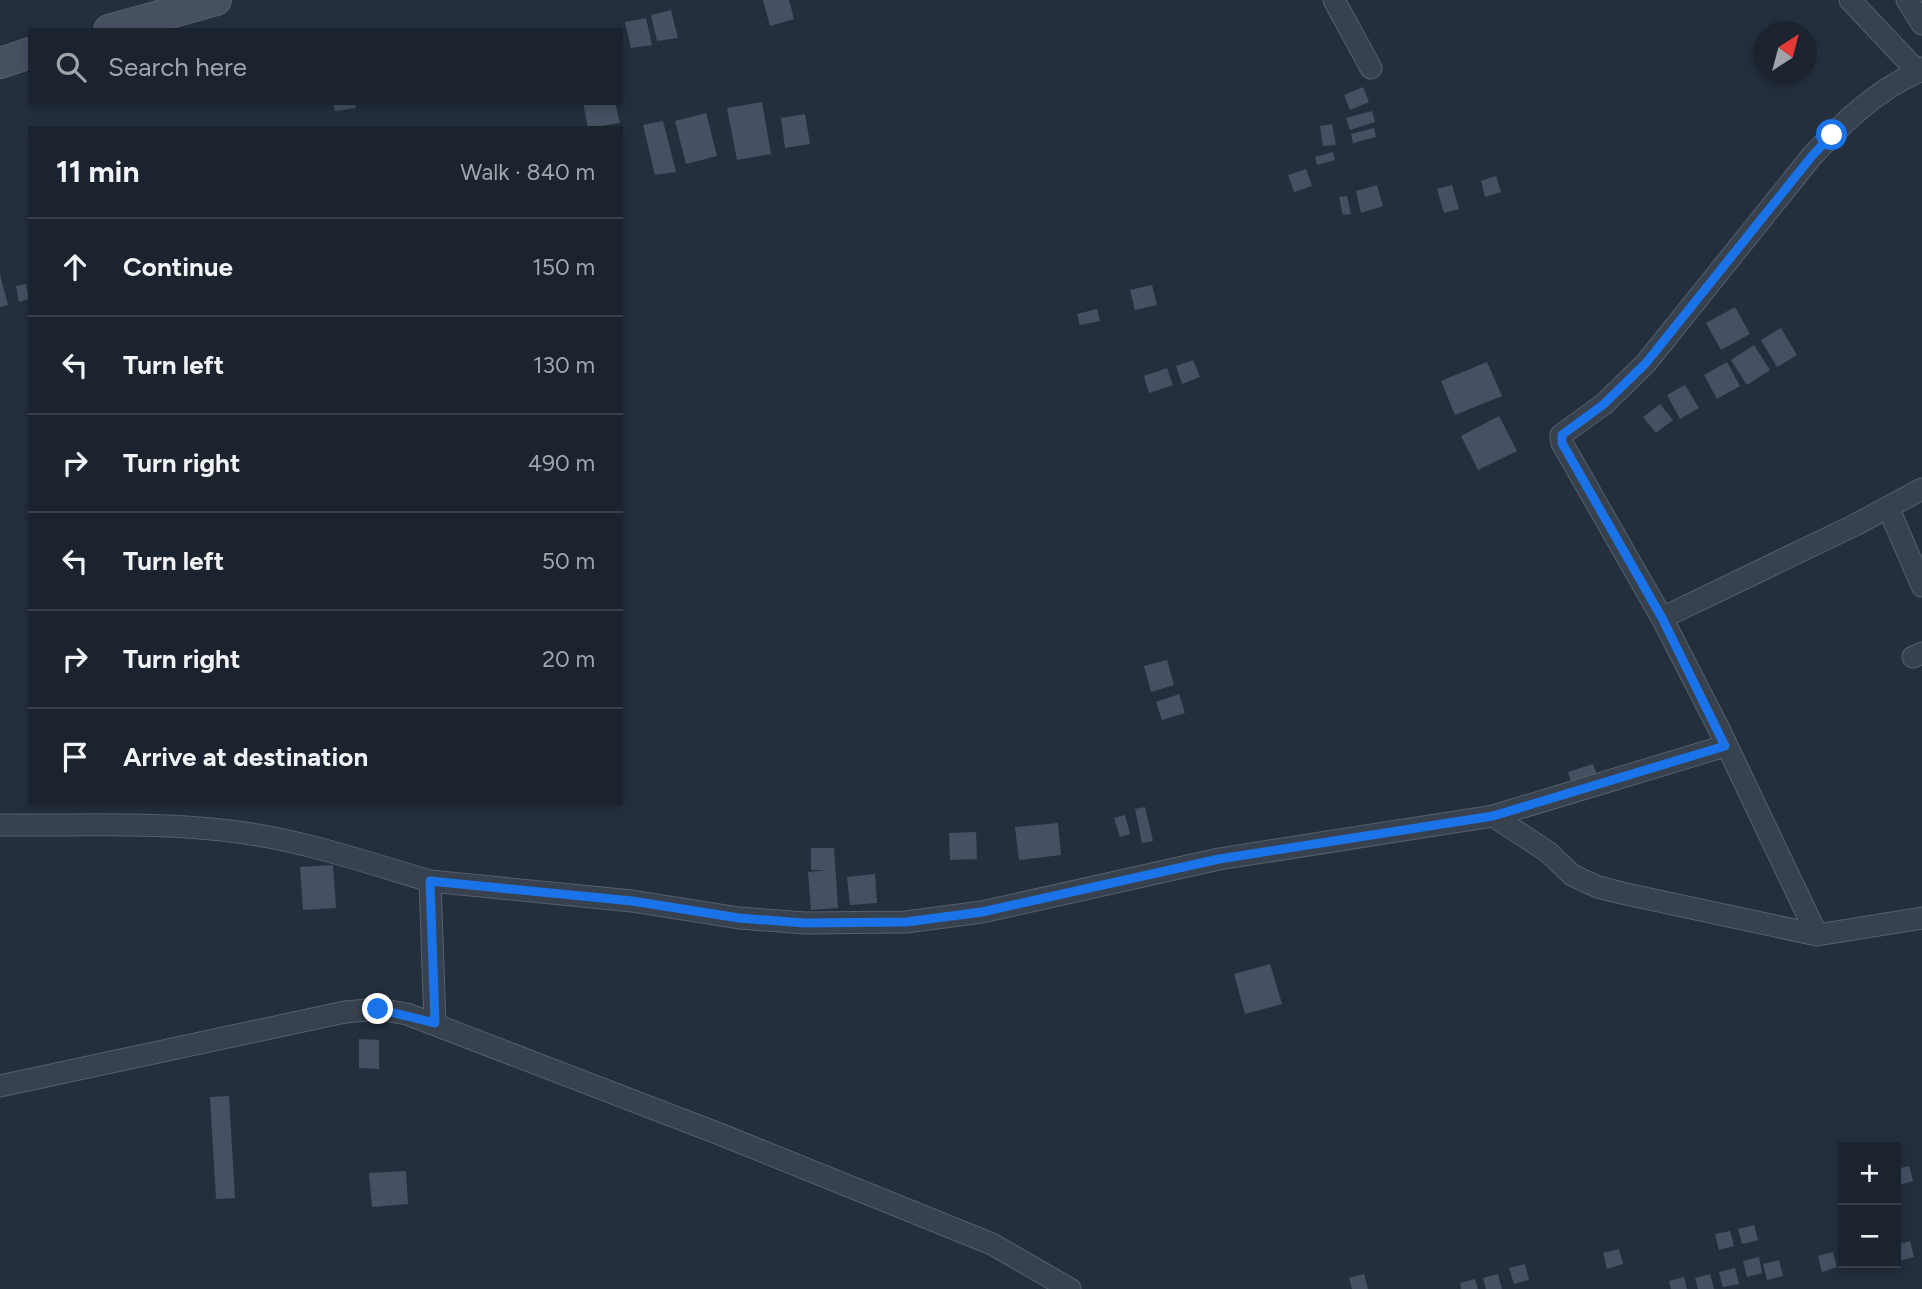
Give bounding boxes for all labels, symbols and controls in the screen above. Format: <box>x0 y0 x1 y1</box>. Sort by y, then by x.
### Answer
north arrow <box>1754 21 1817 84</box>
search box <box>28 28 623 105</box>
icon: search <box>52 48 90 86</box>
text: Search here <box>108 51 247 83</box>
route start <box>1816 119 1847 150</box>
text: 11 min <box>56 153 140 190</box>
text: Walk · 840 m <box>460 158 595 186</box>
icon: ahead <box>56 248 94 286</box>
text: Continue <box>123 251 233 283</box>
text: 150 m <box>532 253 595 281</box>
icon: left <box>56 346 94 384</box>
text: Turn left <box>123 349 224 381</box>
text: 130 m <box>533 351 595 379</box>
icon: right <box>56 444 94 482</box>
text: Turn right <box>123 447 240 479</box>
text: 490 m <box>528 449 595 477</box>
icon: left <box>56 542 94 580</box>
text: Turn left <box>123 545 224 577</box>
text: 50 m <box>542 547 595 575</box>
icon: right <box>56 640 94 678</box>
text: Turn right <box>123 643 240 675</box>
text: 20 m <box>542 645 595 673</box>
icon: arrive <box>56 738 94 776</box>
text: Arrive at destination <box>123 741 368 773</box>
route end <box>362 993 393 1024</box>
map controls <box>1838 1142 1901 1268</box>
button: + <box>1838 1142 1901 1205</box>
button: − <box>1838 1205 1901 1268</box>

